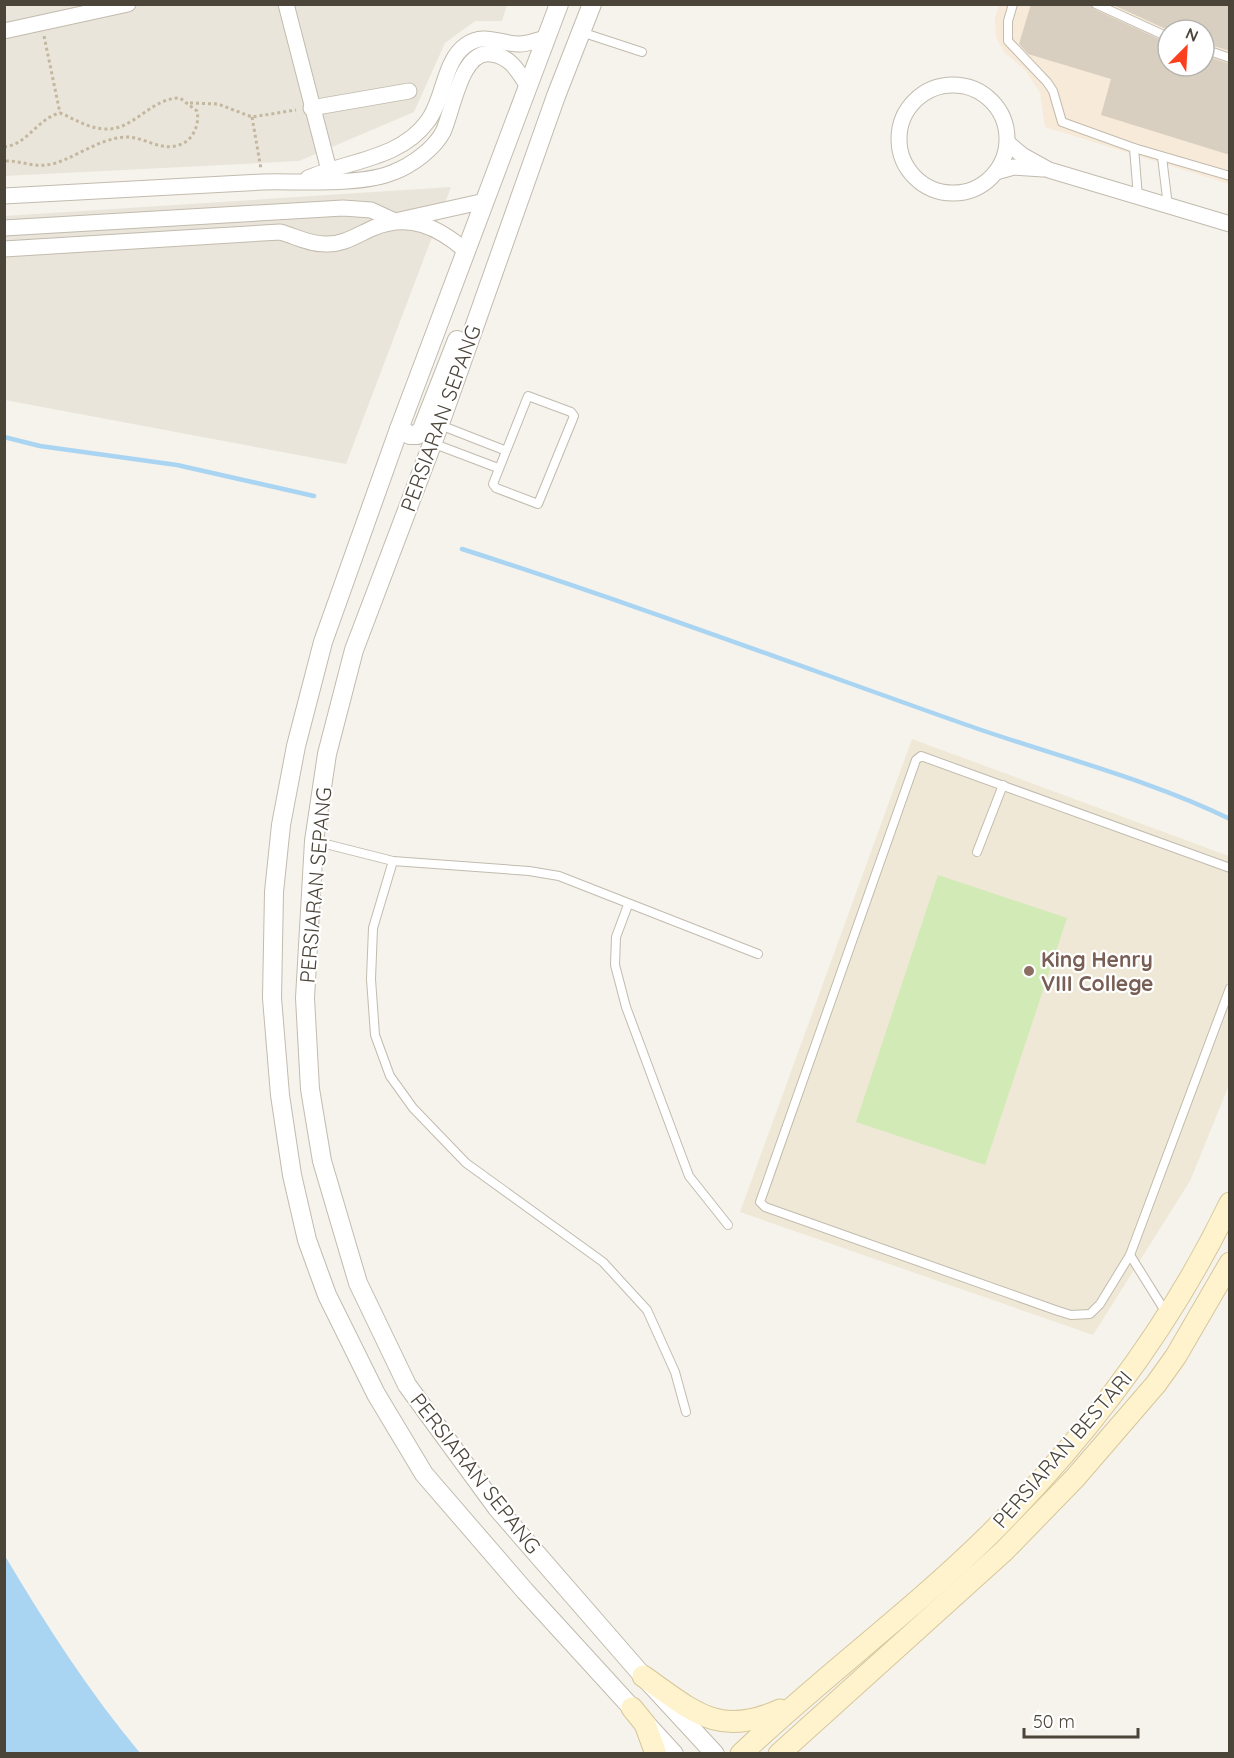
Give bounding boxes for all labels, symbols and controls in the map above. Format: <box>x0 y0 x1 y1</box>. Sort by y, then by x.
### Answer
north arrow <box>1156 18 1216 78</box>
text: N <box>1183 23 1202 46</box>
street label: PERSIARAN SEPANG <box>394 321 486 515</box>
street label: PERSIARAN SEPANG <box>293 786 337 984</box>
place label: King Henry VIII College <box>1041 946 1154 996</box>
marker: King Henry VIII College <box>1022 964 1036 978</box>
street label: PERSIARAN BESTARI <box>987 1365 1137 1533</box>
street label: PERSIARAN SEPANG <box>405 1387 547 1559</box>
scale bar <box>1024 1701 1138 1739</box>
text: 50 m <box>1033 1710 1075 1733</box>

